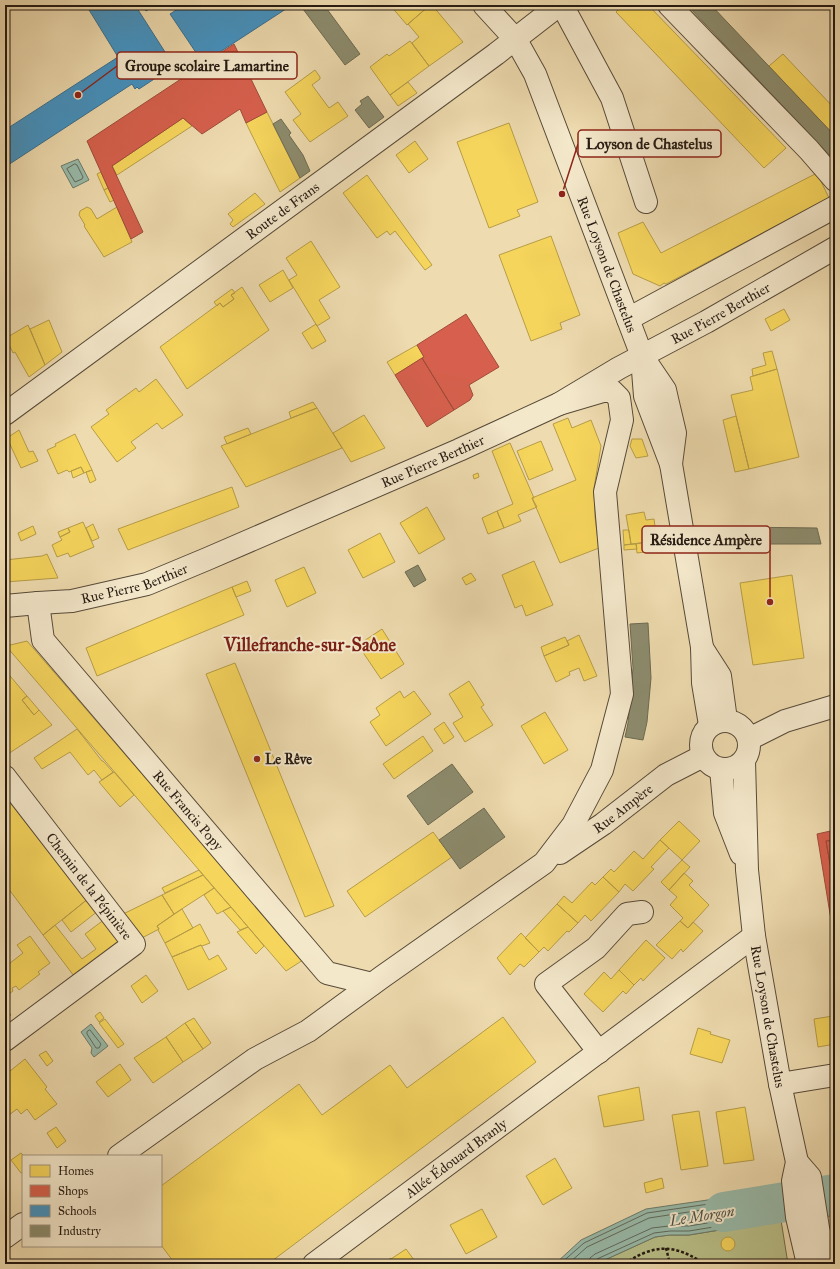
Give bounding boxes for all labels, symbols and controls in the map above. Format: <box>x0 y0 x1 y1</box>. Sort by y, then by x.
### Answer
callout: Groupe scolaire Lamartine <box>117 52 297 79</box>
text: Groupe scolaire Lamartine <box>125 57 290 76</box>
callout: Loyson de Chastelus <box>578 130 721 157</box>
text: Loyson de Chastelus <box>586 135 713 154</box>
street label: Route de Frans <box>242 178 322 243</box>
street label: Rue Loyson de Chastelus <box>574 194 641 335</box>
street label: Rue Pierre Berthier <box>668 278 774 348</box>
street label: Rue Pierre Berthier <box>378 431 488 491</box>
callout: Résidence Ampère <box>642 526 770 553</box>
text: Résidence Ampère <box>650 531 763 550</box>
street label: Rue Pierre Berthier <box>79 559 191 607</box>
district label: Villefranche-sur-Saône <box>223 634 396 656</box>
place label: Le Rêve <box>265 751 312 768</box>
marker: Le Rêve <box>252 754 262 764</box>
street label: Rue Francis Popy <box>149 767 227 854</box>
street label: Rue Ampère <box>590 780 656 837</box>
street label: Chemin de la Pépinière <box>43 829 136 943</box>
street label: Rue Loyson de Chastelus <box>747 944 789 1089</box>
street label: Allée Édouard Branly <box>401 1114 511 1202</box>
legend <box>22 1155 162 1247</box>
text: Homes <box>58 1164 94 1178</box>
text: Shops <box>58 1184 88 1198</box>
water label: Le Morgon <box>667 1202 736 1230</box>
text: Schools <box>58 1204 96 1218</box>
text: Industry <box>58 1224 101 1238</box>

